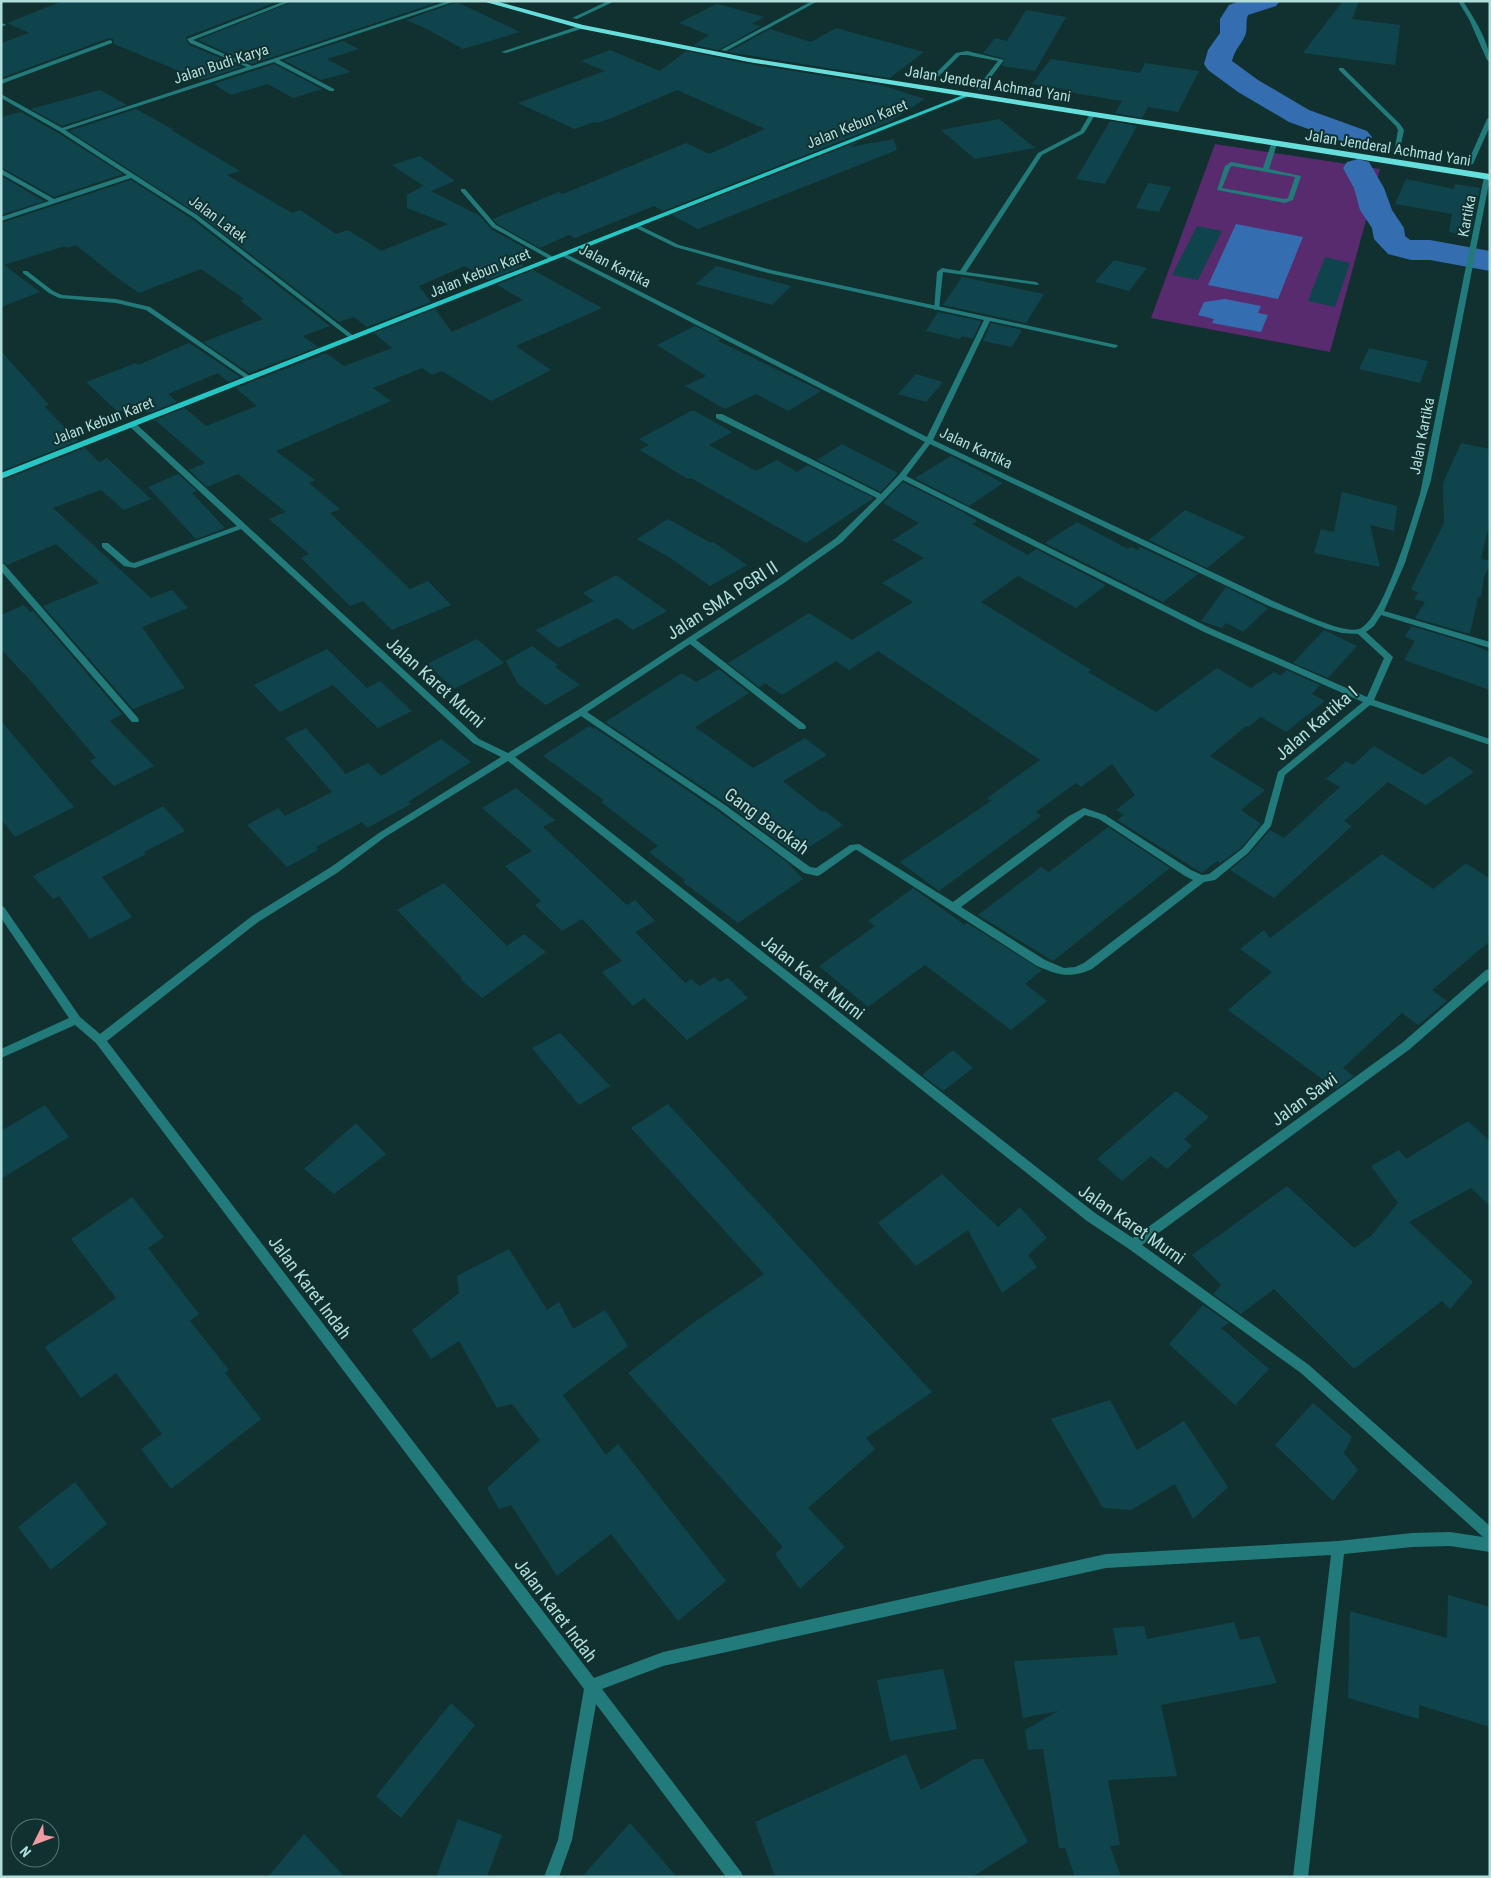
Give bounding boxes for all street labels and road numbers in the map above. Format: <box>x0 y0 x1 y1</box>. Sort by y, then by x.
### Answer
street label: Jalan Budi Karya <box>171 40 271 88</box>
street label: Jalan Jenderal Achmad Yani <box>904 62 1072 106</box>
street label: Jalan Kebun Karet <box>804 96 910 152</box>
street label: Jalan Jenderal Achmad Yani <box>1304 126 1472 170</box>
street label: Jalan Latek <box>185 191 251 247</box>
street label: Kartika <box>1454 194 1480 238</box>
street label: Jalan Kartika <box>576 240 654 292</box>
street label: Jalan Kebun Karet <box>427 245 533 301</box>
street label: Jalan Kebun Karet <box>50 393 156 449</box>
street label: Jalan Kartika <box>1406 396 1438 476</box>
street label: Jalan Kartika <box>937 423 1015 473</box>
street label: Jalan SMA PGRI II <box>662 556 782 644</box>
street label: Jalan Karet Murni <box>382 632 490 732</box>
street label: Jalan Kartika I <box>1271 682 1361 764</box>
street label: Gang Barokah <box>721 783 813 859</box>
street label: Jalan Karet Murni <box>757 930 869 1024</box>
street label: Jalan Sawi <box>1267 1068 1341 1130</box>
street label: Jalan Karet Murni <box>1075 1179 1189 1269</box>
street label: Jalan Karet Indah <box>264 1231 356 1343</box>
street label: Jalan Karet Indah <box>510 1554 602 1666</box>

